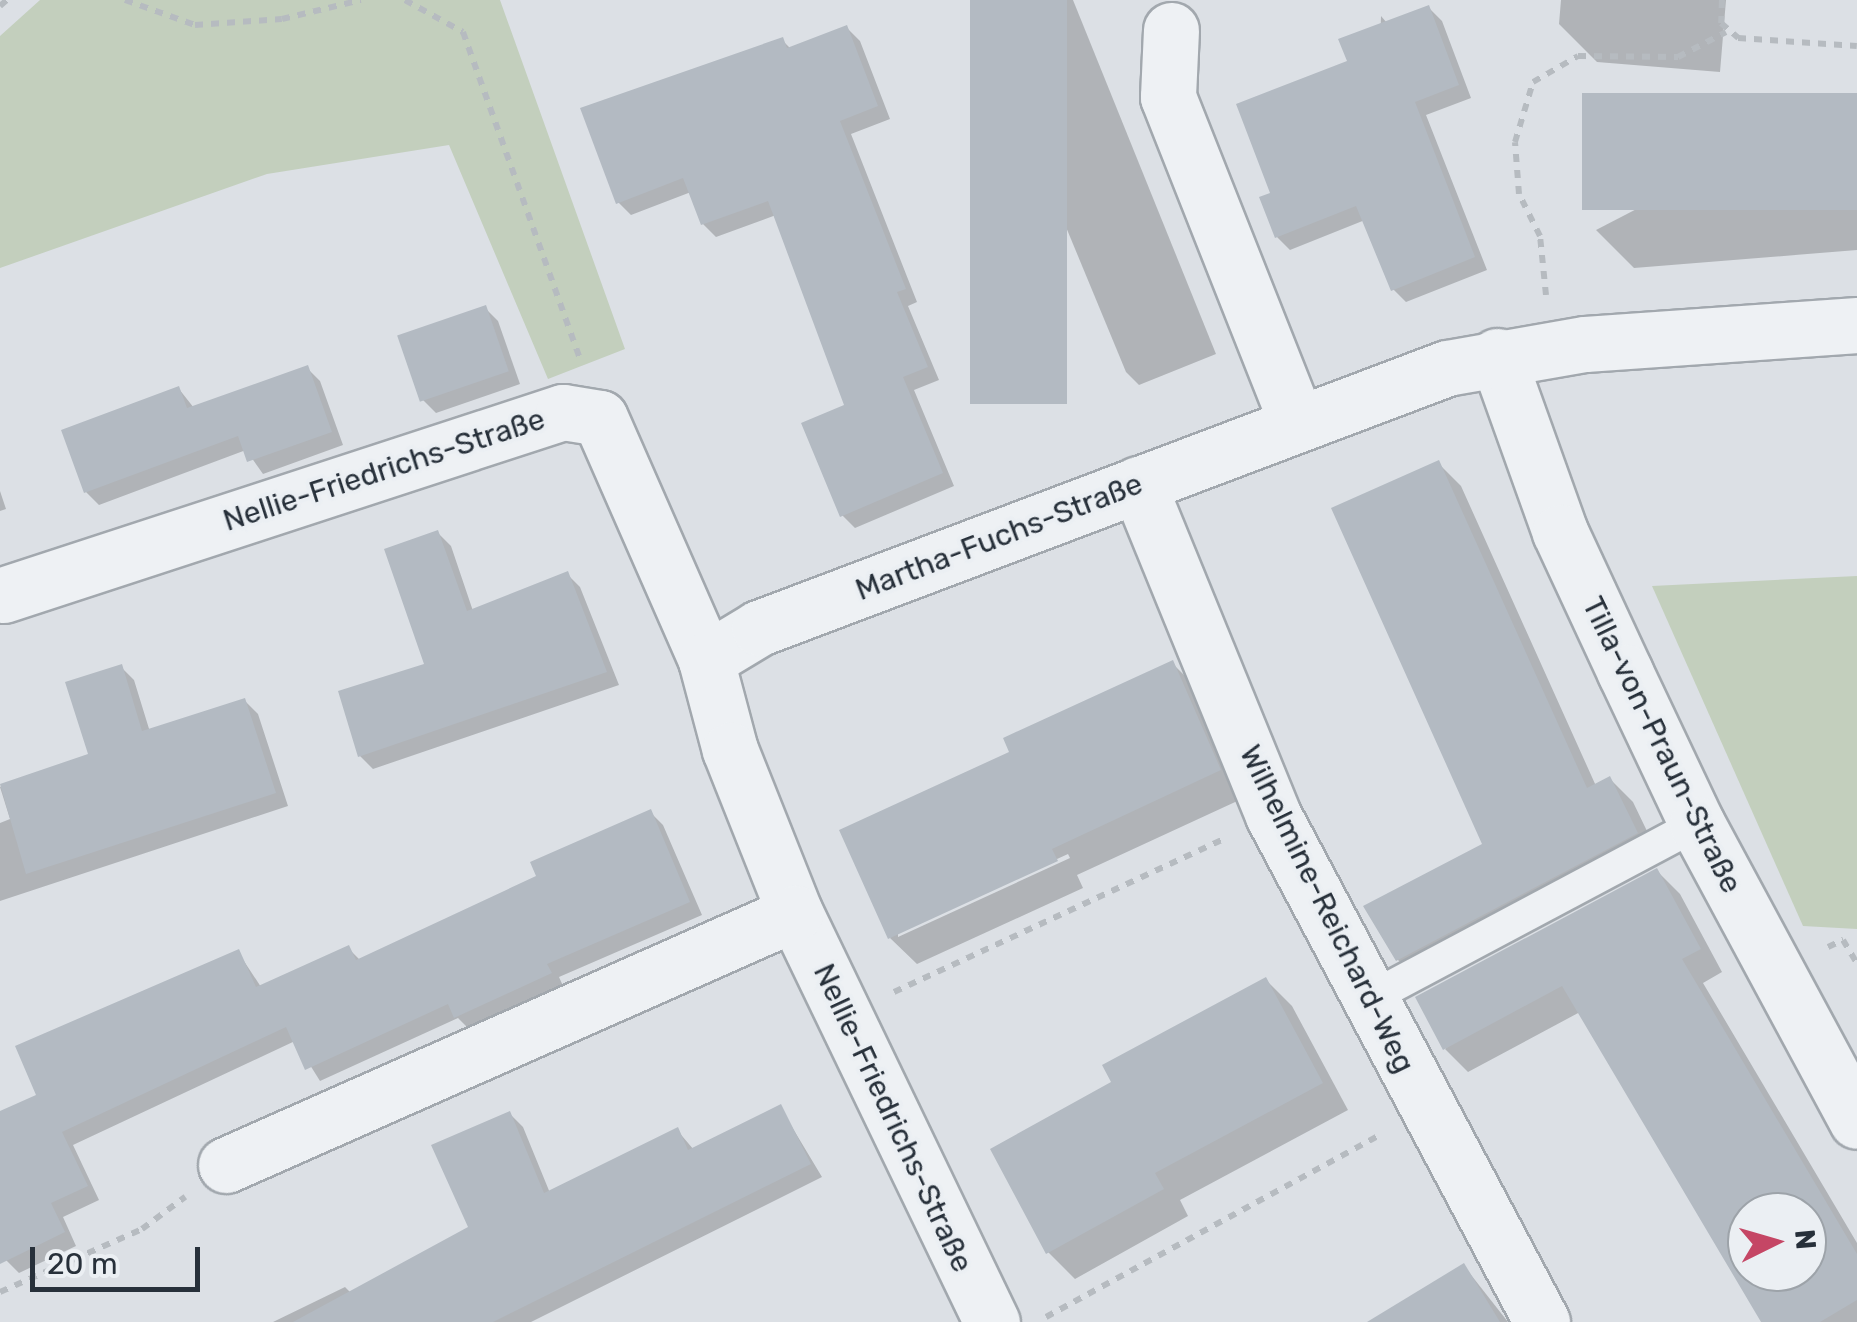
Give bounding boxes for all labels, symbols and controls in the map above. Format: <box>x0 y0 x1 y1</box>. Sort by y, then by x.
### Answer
street label: Nellie-Friedrichs-Straße <box>219 401 549 539</box>
street label: Martha-Fuchs-Straße <box>851 466 1147 608</box>
street label: Tilla-von-Praun-Straße <box>1575 591 1749 899</box>
street label: Wilhelmine-Reichard-Weg <box>1232 739 1422 1079</box>
street label: Nellie-Friedrichs-Straße <box>806 958 980 1278</box>
north arrow <box>1727 1192 1827 1292</box>
scale bar <box>35 1227 205 1289</box>
text: N <box>1788 1228 1823 1251</box>
text: 20 m <box>47 1246 118 1282</box>

